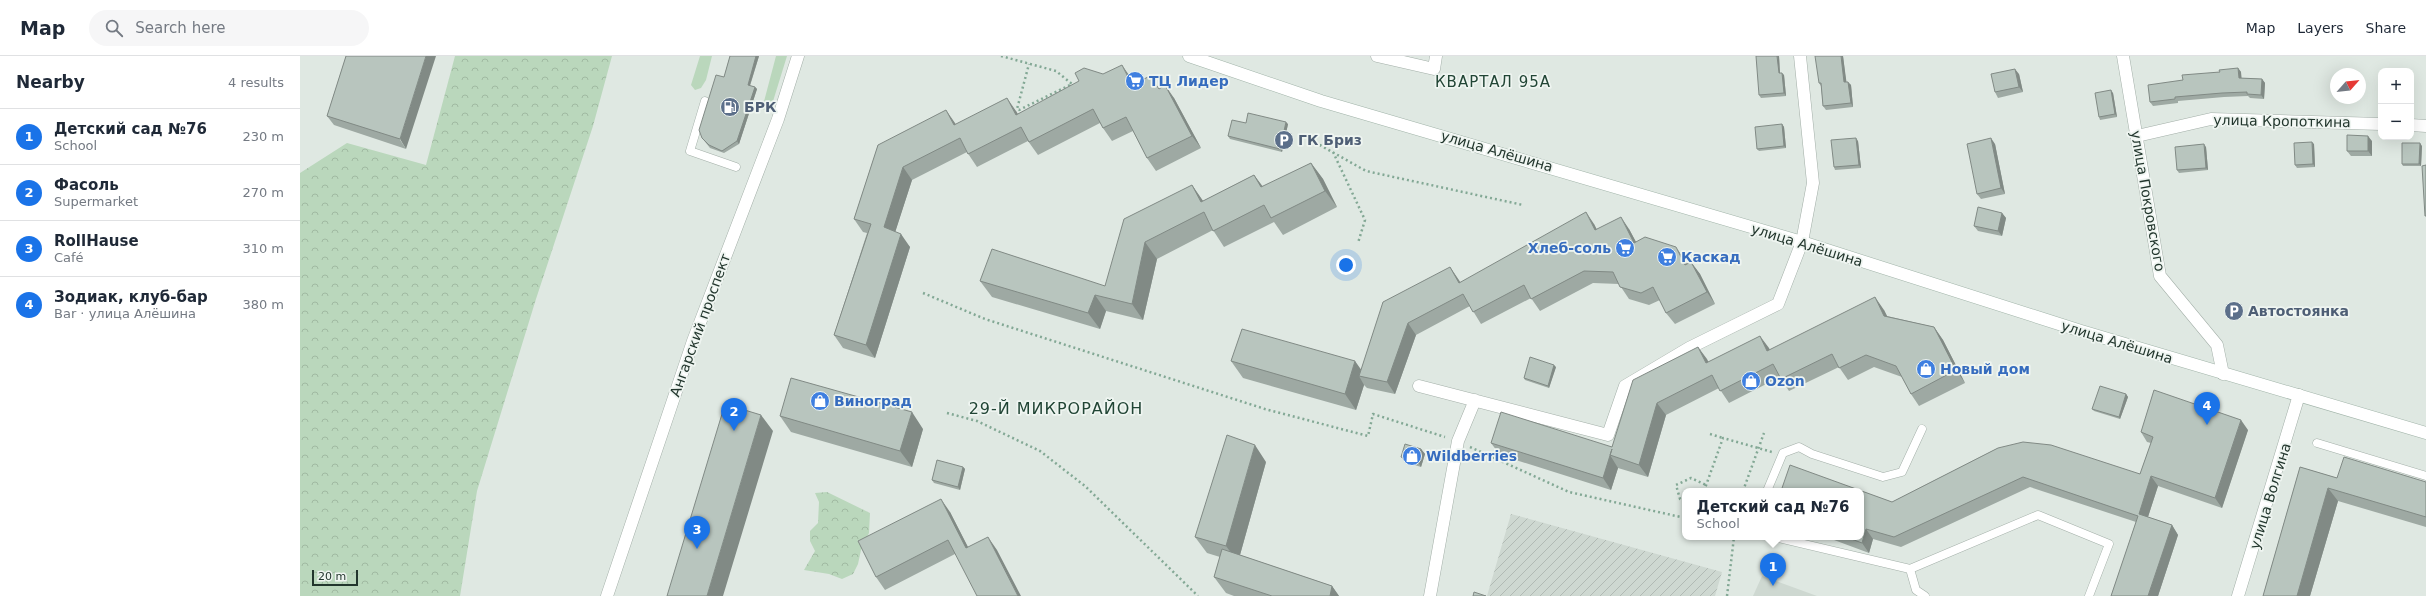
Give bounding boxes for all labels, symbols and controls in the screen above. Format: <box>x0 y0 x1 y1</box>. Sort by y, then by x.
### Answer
search box <box>89 10 369 46</box>
text: Map <box>20 17 65 39</box>
icon: search <box>103 17 125 39</box>
text: Search here <box>135 19 225 37</box>
text: Map <box>2246 20 2275 36</box>
text: Layers <box>2297 20 2344 36</box>
text: Share <box>2366 20 2406 36</box>
north arrow <box>2330 68 2366 104</box>
map controls <box>2378 68 2414 140</box>
button: + <box>2378 68 2414 104</box>
supermarket icon: ТЦ Лидер <box>1124 70 1146 92</box>
text: Nearby <box>16 72 85 92</box>
place label: ТЦ Лидер <box>1149 73 1229 89</box>
district label: КВАРТАЛ 95А <box>1435 73 1551 91</box>
text: 4 results <box>228 75 284 90</box>
fuel station icon: БРК <box>719 96 741 118</box>
place label: БРК <box>744 99 777 115</box>
button: − <box>2378 104 2414 140</box>
street label: улица Кропоткина <box>2213 112 2351 130</box>
text: Детский сад №76 <box>54 120 207 138</box>
street label: улица Алёшина <box>1439 127 1555 175</box>
text: 1 <box>24 129 34 144</box>
text: 230 m <box>242 129 284 144</box>
parking icon: ГК Бриз <box>1273 129 1295 151</box>
street label: улица Покровского <box>2128 129 2168 273</box>
place label: ГК Бриз <box>1298 132 1362 148</box>
text: School <box>54 138 97 153</box>
text: Фасоль <box>54 176 119 194</box>
text: 2 <box>24 185 34 200</box>
text: 270 m <box>242 185 284 200</box>
text: Supermarket <box>54 194 138 209</box>
street label: улица Алёшина <box>1749 220 1865 270</box>
text: RollHause <box>54 232 139 250</box>
supermarket icon: Хлеб-соль <box>1614 237 1636 259</box>
place label: Хлеб-соль <box>1528 240 1611 256</box>
text: 3 <box>24 241 34 256</box>
text: 310 m <box>242 241 284 256</box>
supermarket icon: Каскад <box>1656 246 1678 268</box>
place label: Каскад <box>1681 249 1740 265</box>
text: Café <box>54 250 84 265</box>
street label: Ангарский проспект <box>667 251 733 399</box>
your location <box>1336 255 1356 275</box>
text: Зодиак, клуб-бар <box>54 288 208 306</box>
text: 4 <box>24 297 34 312</box>
text: 380 m <box>242 297 284 312</box>
parking icon: Автостоянка <box>2223 300 2245 322</box>
place label: Автостоянка <box>2248 303 2349 319</box>
text: Bar · улица Алёшина <box>54 306 196 321</box>
street label: улица Алёшина <box>2059 317 2175 367</box>
shop icon: Новый дом <box>1915 358 1937 380</box>
place label: Новый дом <box>1940 361 2030 377</box>
shop icon: Ozon <box>1740 370 1762 392</box>
place label: Ozon <box>1765 373 1805 389</box>
shop icon: Виноград <box>809 390 831 412</box>
pin: 4 <box>2194 392 2220 425</box>
place label: Виноград <box>834 393 912 409</box>
pin: 2 <box>721 398 747 431</box>
district label: 29-Й МИКРОРАЙОН <box>969 399 1143 418</box>
street label: улица Волгина <box>2246 441 2294 551</box>
shop icon: Wildberries <box>1401 445 1423 467</box>
place label: Wildberries <box>1426 448 1517 464</box>
popup <box>1682 488 1864 540</box>
text: Детский сад №76 <box>1697 498 1849 516</box>
pin: 3 <box>684 516 710 549</box>
text: School <box>1697 516 1740 531</box>
pin: 1 <box>1760 553 1786 586</box>
scale bar <box>312 568 358 587</box>
text: 20 m <box>318 570 346 583</box>

